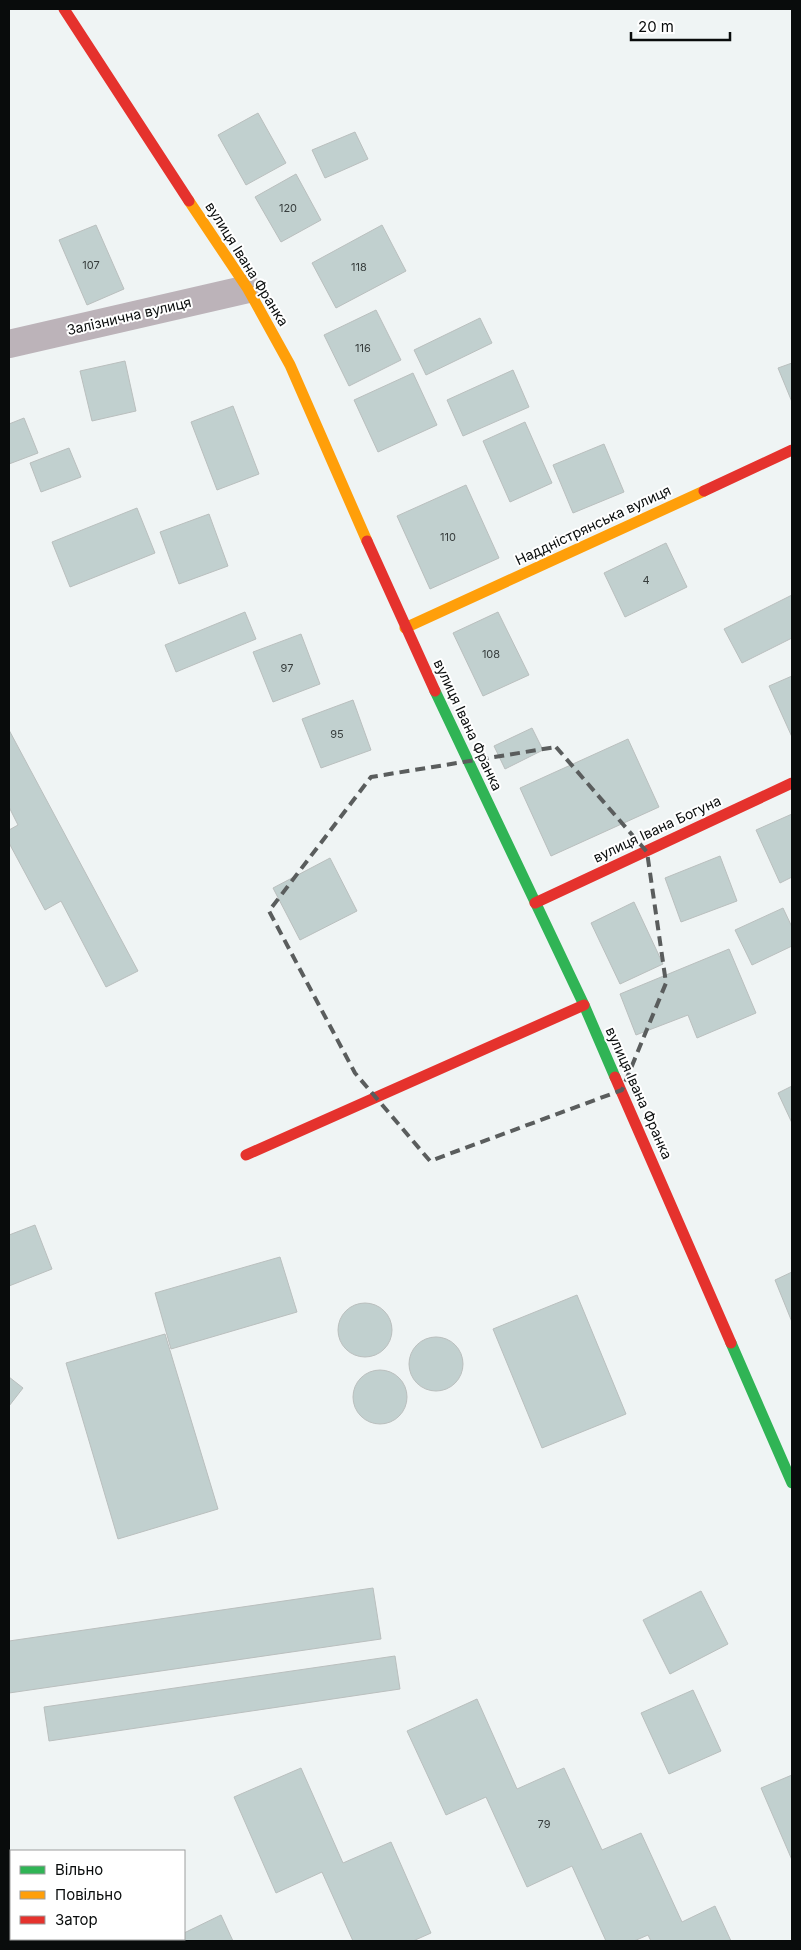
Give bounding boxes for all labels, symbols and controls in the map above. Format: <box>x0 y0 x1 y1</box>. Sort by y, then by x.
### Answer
scale bar <box>631 10 730 42</box>
text: 20 m <box>638 17 674 36</box>
street label: вулиця Івана Франка <box>202 199 293 329</box>
house number: 120 <box>279 201 297 215</box>
house number: 107 <box>82 258 100 272</box>
house number: 118 <box>351 260 367 274</box>
street label: Залізнична вулиця <box>65 293 193 338</box>
house number: 116 <box>355 341 371 355</box>
street label: Наддністрянська вулиця <box>512 481 673 568</box>
house number: 110 <box>440 530 456 544</box>
house number: 4 <box>642 573 650 587</box>
house number: 108 <box>482 647 500 661</box>
street label: вулиця Івана Франка <box>431 656 506 793</box>
house number: 97 <box>281 661 293 675</box>
house number: 95 <box>330 727 344 741</box>
street label: вулиця Івана Богуна <box>590 791 723 866</box>
street label: вулиця Івана Франка <box>603 1024 676 1162</box>
house number: 79 <box>538 1817 551 1831</box>
legend <box>10 1850 185 1940</box>
text: Вільно <box>55 1860 103 1879</box>
text: Повільно <box>55 1885 122 1904</box>
text: Затор <box>55 1910 98 1929</box>

